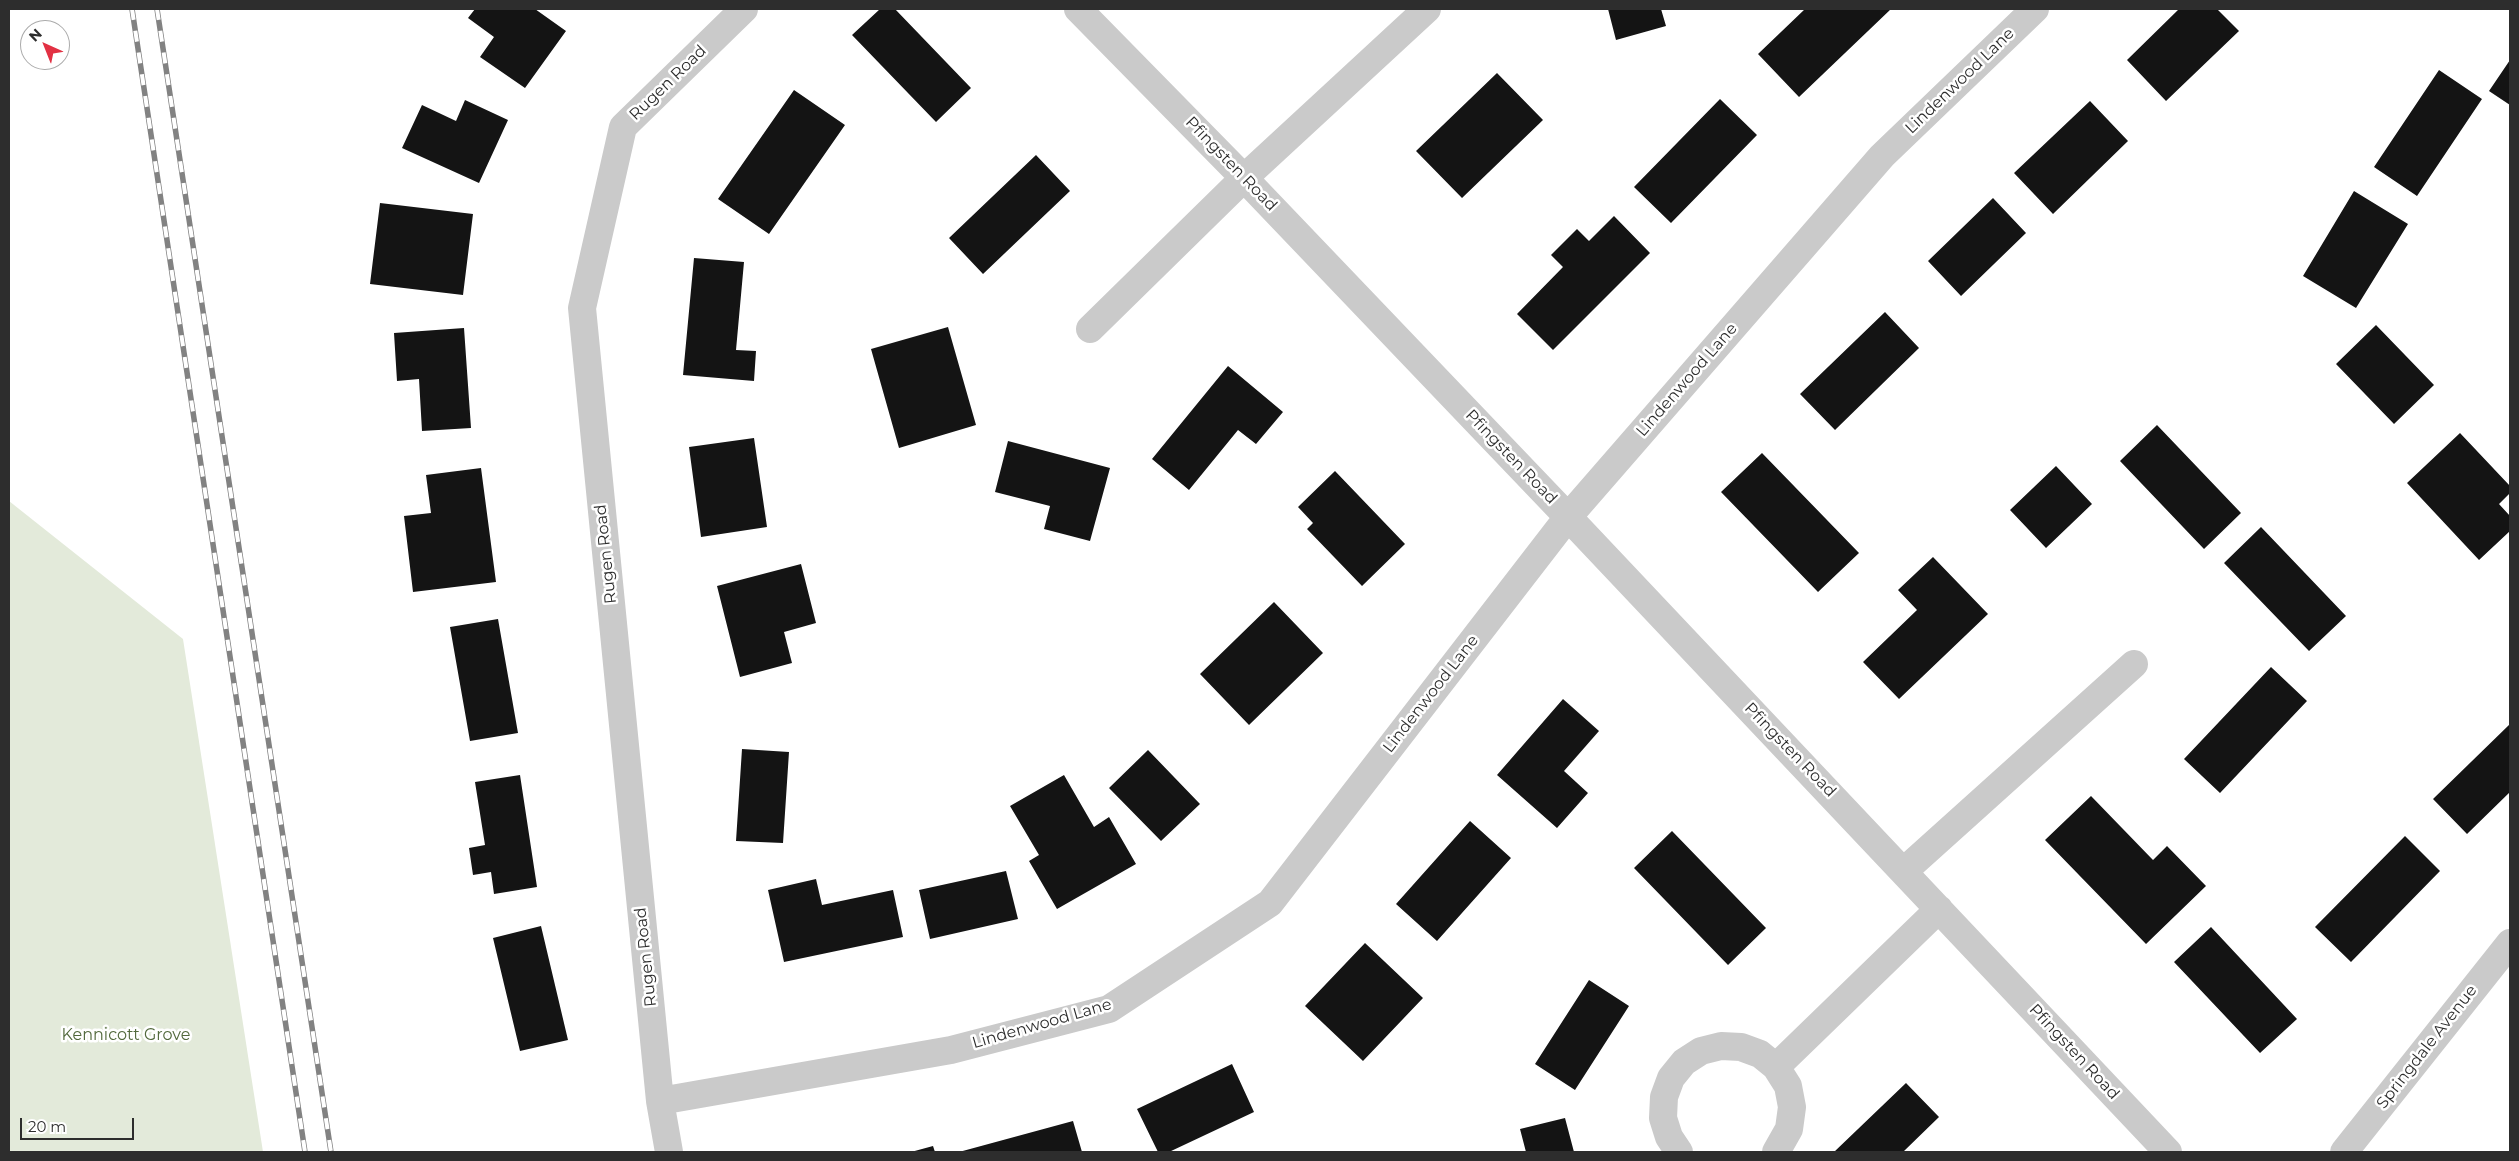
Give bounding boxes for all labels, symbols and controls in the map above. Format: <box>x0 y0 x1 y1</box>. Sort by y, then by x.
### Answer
north arrow <box>20 20 70 70</box>
street label: Lindenwood Lane <box>1902 24 2018 138</box>
text: N <box>25 25 46 45</box>
street label: Rugen Road <box>625 41 711 125</box>
street label: Pfingsten Road <box>1181 113 1281 215</box>
street label: Lindenwood Lane <box>1633 319 1741 441</box>
street label: Pfingsten Road <box>1461 406 1561 508</box>
street label: Rugen Road <box>591 503 621 605</box>
street label: Lindenwood Lane <box>1379 631 1483 757</box>
street label: Pfingsten Road <box>1740 699 1840 801</box>
street label: Rugen Road <box>631 906 661 1008</box>
street label: Springdale Avenue <box>2373 981 2481 1113</box>
street label: Lindenwood Lane <box>970 995 1114 1053</box>
street label: Pfingsten Road <box>2025 1000 2123 1104</box>
park label: Kennicott Grove <box>62 1025 190 1045</box>
scale bar <box>22 1108 136 1140</box>
text: 20 m <box>28 1117 66 1136</box>

